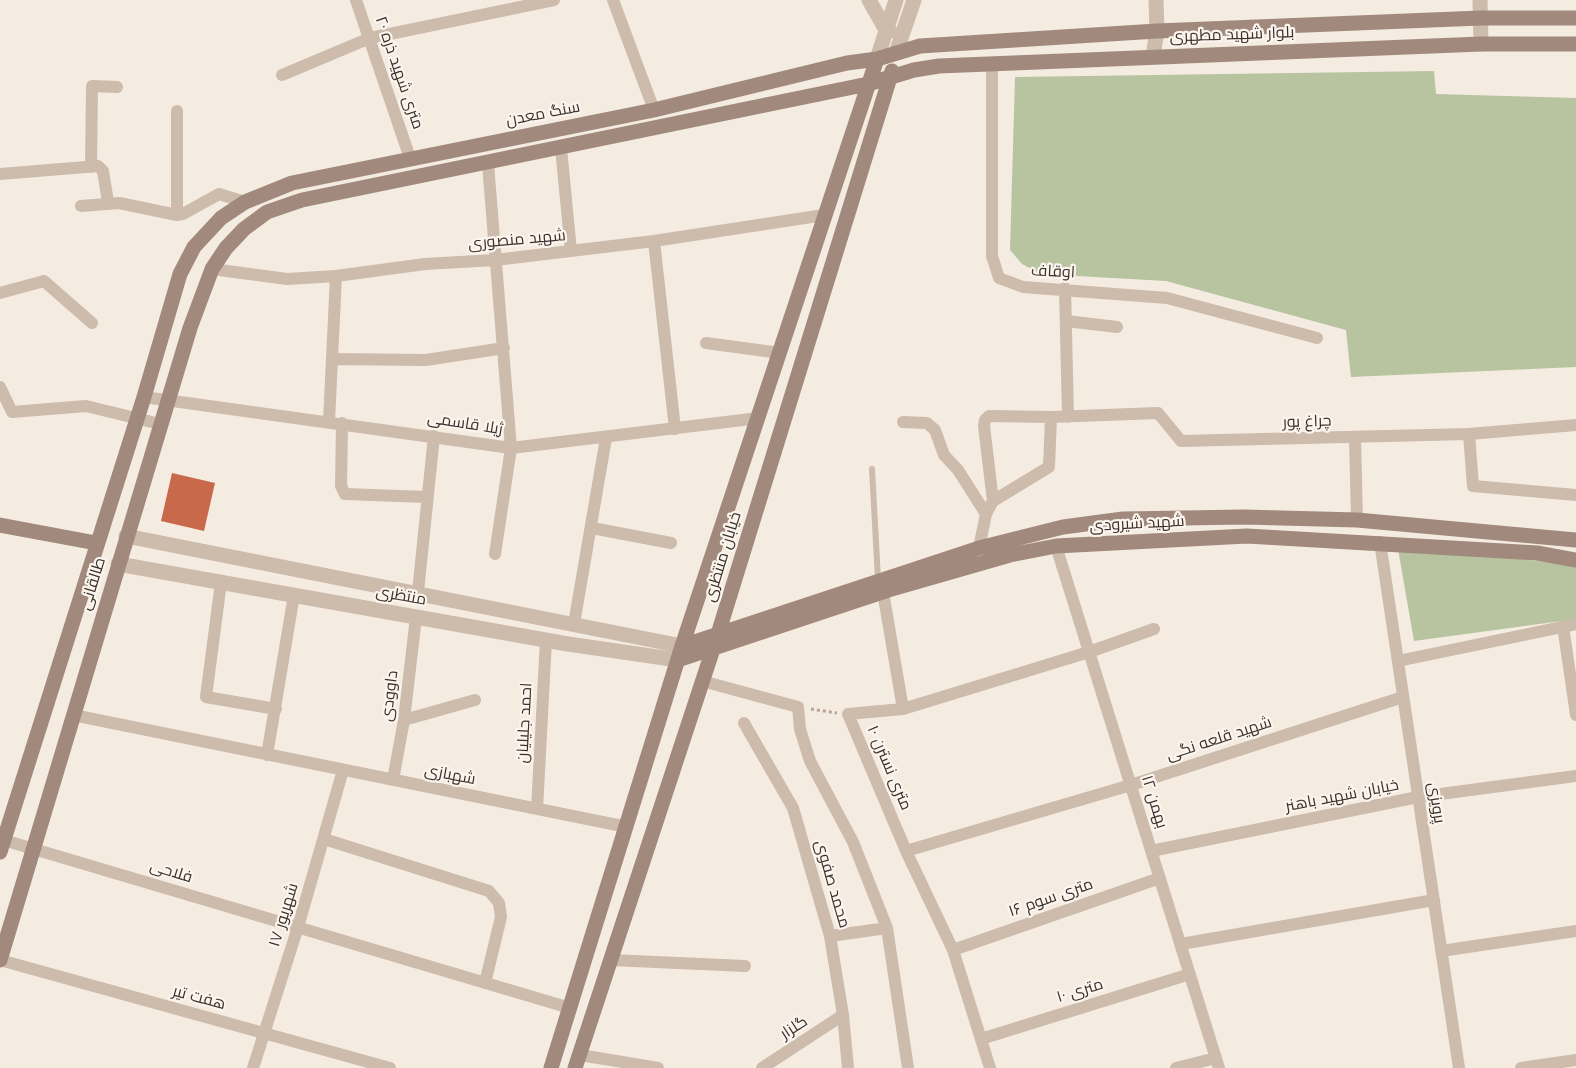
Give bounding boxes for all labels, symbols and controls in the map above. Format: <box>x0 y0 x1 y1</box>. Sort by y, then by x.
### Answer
street label: ۲۰ متری شهید ذره <box>371 14 427 132</box>
street label: بلوار شهید مطهری <box>1169 23 1295 47</box>
street label: سنگ معدن <box>504 97 582 131</box>
street label: شهید منصوری <box>467 226 567 254</box>
street label: اوقاف <box>1031 261 1075 283</box>
street label: ژیلا قاسمی <box>426 409 504 439</box>
street label: چراغ پور <box>1282 412 1332 432</box>
street label: خیابان منتظری <box>700 510 746 604</box>
street label: شهید شیرودی <box>1089 512 1185 536</box>
street label: طالقانی <box>76 555 110 613</box>
street label: منتظری <box>374 582 428 610</box>
street label: داوودی <box>377 669 403 723</box>
street label: احمد جلیلیان <box>513 682 537 764</box>
street label: شهید قلعه نگی <box>1164 713 1274 765</box>
street label: ۱۰ متری نسترن <box>863 723 915 813</box>
street label: شهبازی <box>423 761 477 789</box>
street label: ۱۲ بهمن <box>1137 773 1171 831</box>
street label: خیابان شهید باهنر <box>1284 776 1400 816</box>
street label: پرویزی <box>1423 781 1449 825</box>
street label: محمد صفوی <box>810 838 854 930</box>
street label: فلاحی <box>147 856 195 888</box>
street label: ۱۶ متری سوم <box>1006 875 1096 921</box>
street label: ۱۷ شهریور <box>265 881 303 949</box>
street label: ۱۰ متری <box>1054 975 1106 1007</box>
street label: هفت تیر <box>170 982 228 1014</box>
street label: گلزار <box>777 1012 811 1044</box>

